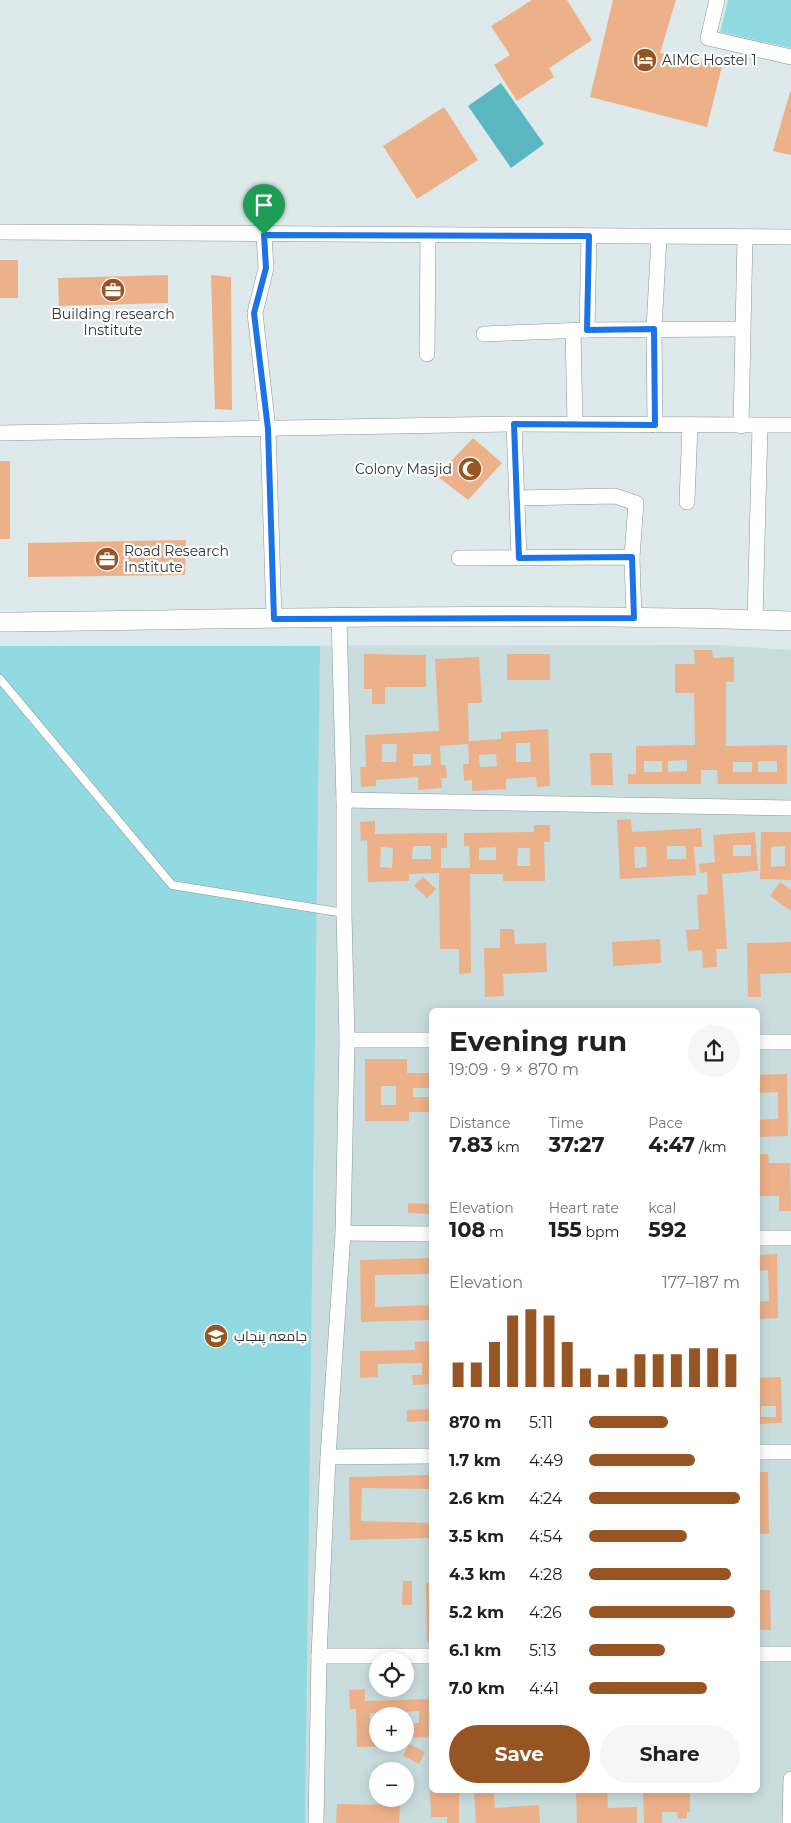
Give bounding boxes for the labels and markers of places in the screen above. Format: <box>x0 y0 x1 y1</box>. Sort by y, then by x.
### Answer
hotel icon: AIMC Hostel 1 <box>632 47 658 73</box>
place label: AIMC Hostel 1 <box>662 51 757 69</box>
pin <box>243 184 285 235</box>
office icon: Building research Institute <box>100 277 126 303</box>
place label: Building research Institute <box>51 305 175 339</box>
mosque icon: Colony Masjid <box>457 456 483 482</box>
place label: Colony Masjid <box>355 460 452 478</box>
place label: Road Research Institute <box>124 542 229 576</box>
office icon: Road Research Institute <box>94 546 120 572</box>
school or university icon: جامعہ پنجاب <box>203 1323 229 1349</box>
place label: جامعہ پنجاب <box>234 1327 307 1346</box>

